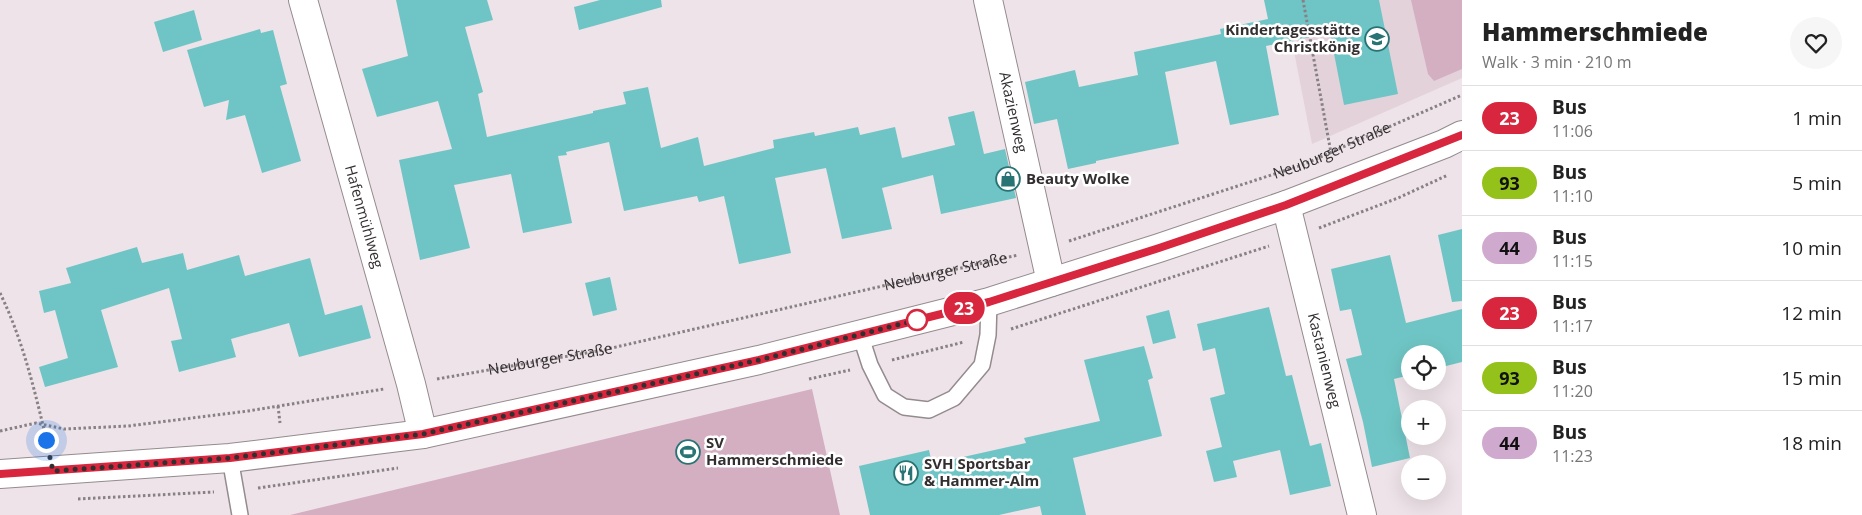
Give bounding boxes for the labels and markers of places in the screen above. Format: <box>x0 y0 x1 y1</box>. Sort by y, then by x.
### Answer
place label: Kindertagesstätte Christkönig <box>1225 19 1361 56</box>
school or university icon: Kindertagesstätte Christkönig <box>1364 26 1390 52</box>
shop icon: Beauty Wolke <box>995 166 1021 192</box>
place label: Beauty Wolke <box>1026 168 1129 188</box>
unlabelled marker <box>906 309 928 331</box>
place label: SV Hammerschmiede <box>706 432 843 469</box>
sports icon: SV Hammerschmiede <box>675 439 701 465</box>
place label: SVH Sportsbar & Hammer-Alm <box>924 453 1039 490</box>
restaurant icon: SVH Sportsbar & Hammer-Alm <box>893 460 919 486</box>

